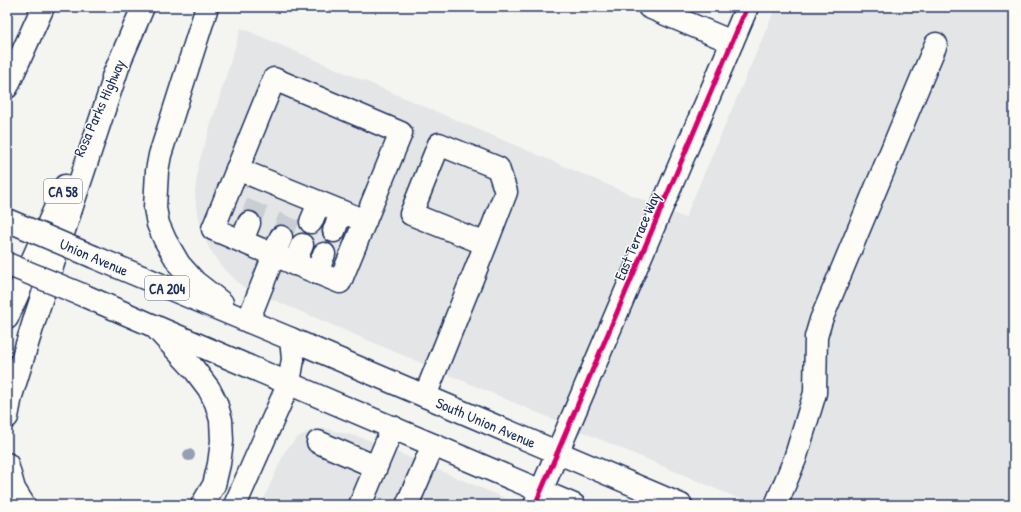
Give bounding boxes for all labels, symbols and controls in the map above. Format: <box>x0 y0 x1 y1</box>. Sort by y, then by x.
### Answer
street label: Rosa Parks Highway <box>68 56 130 160</box>
road number: CA 58 <box>44 179 82 203</box>
street label: East Terrace Way <box>609 189 665 283</box>
street label: Union Avenue <box>56 233 132 281</box>
road number: CA 204 <box>145 276 189 300</box>
street label: South Union Avenue <box>433 391 539 453</box>

